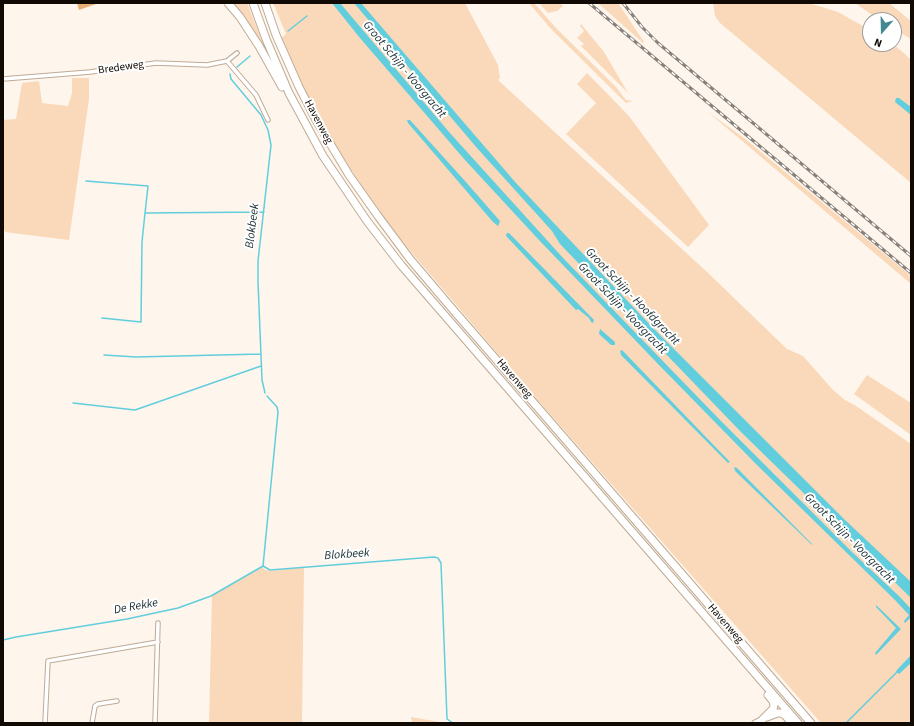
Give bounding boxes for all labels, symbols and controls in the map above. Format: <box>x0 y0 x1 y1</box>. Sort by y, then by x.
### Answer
north arrow <box>862 12 902 52</box>
water label: Groot Schijn - Voorgracht <box>359 19 449 121</box>
text: N <box>872 35 884 51</box>
street label: Bredeweg <box>97 58 145 78</box>
street label: Havenweg <box>301 98 335 146</box>
water label: Blokbeek <box>243 203 263 249</box>
water label: Groot Schijn - Hoofdgracht <box>582 246 682 348</box>
water label: Groot Schijn - Voorgracht <box>575 260 669 358</box>
street label: Havenweg <box>493 357 535 401</box>
water label: Groot Schijn - Voorgracht <box>801 491 897 587</box>
water label: Blokbeek <box>324 546 370 564</box>
water label: De Rekke <box>113 596 159 618</box>
street label: Havenweg <box>704 602 746 646</box>

